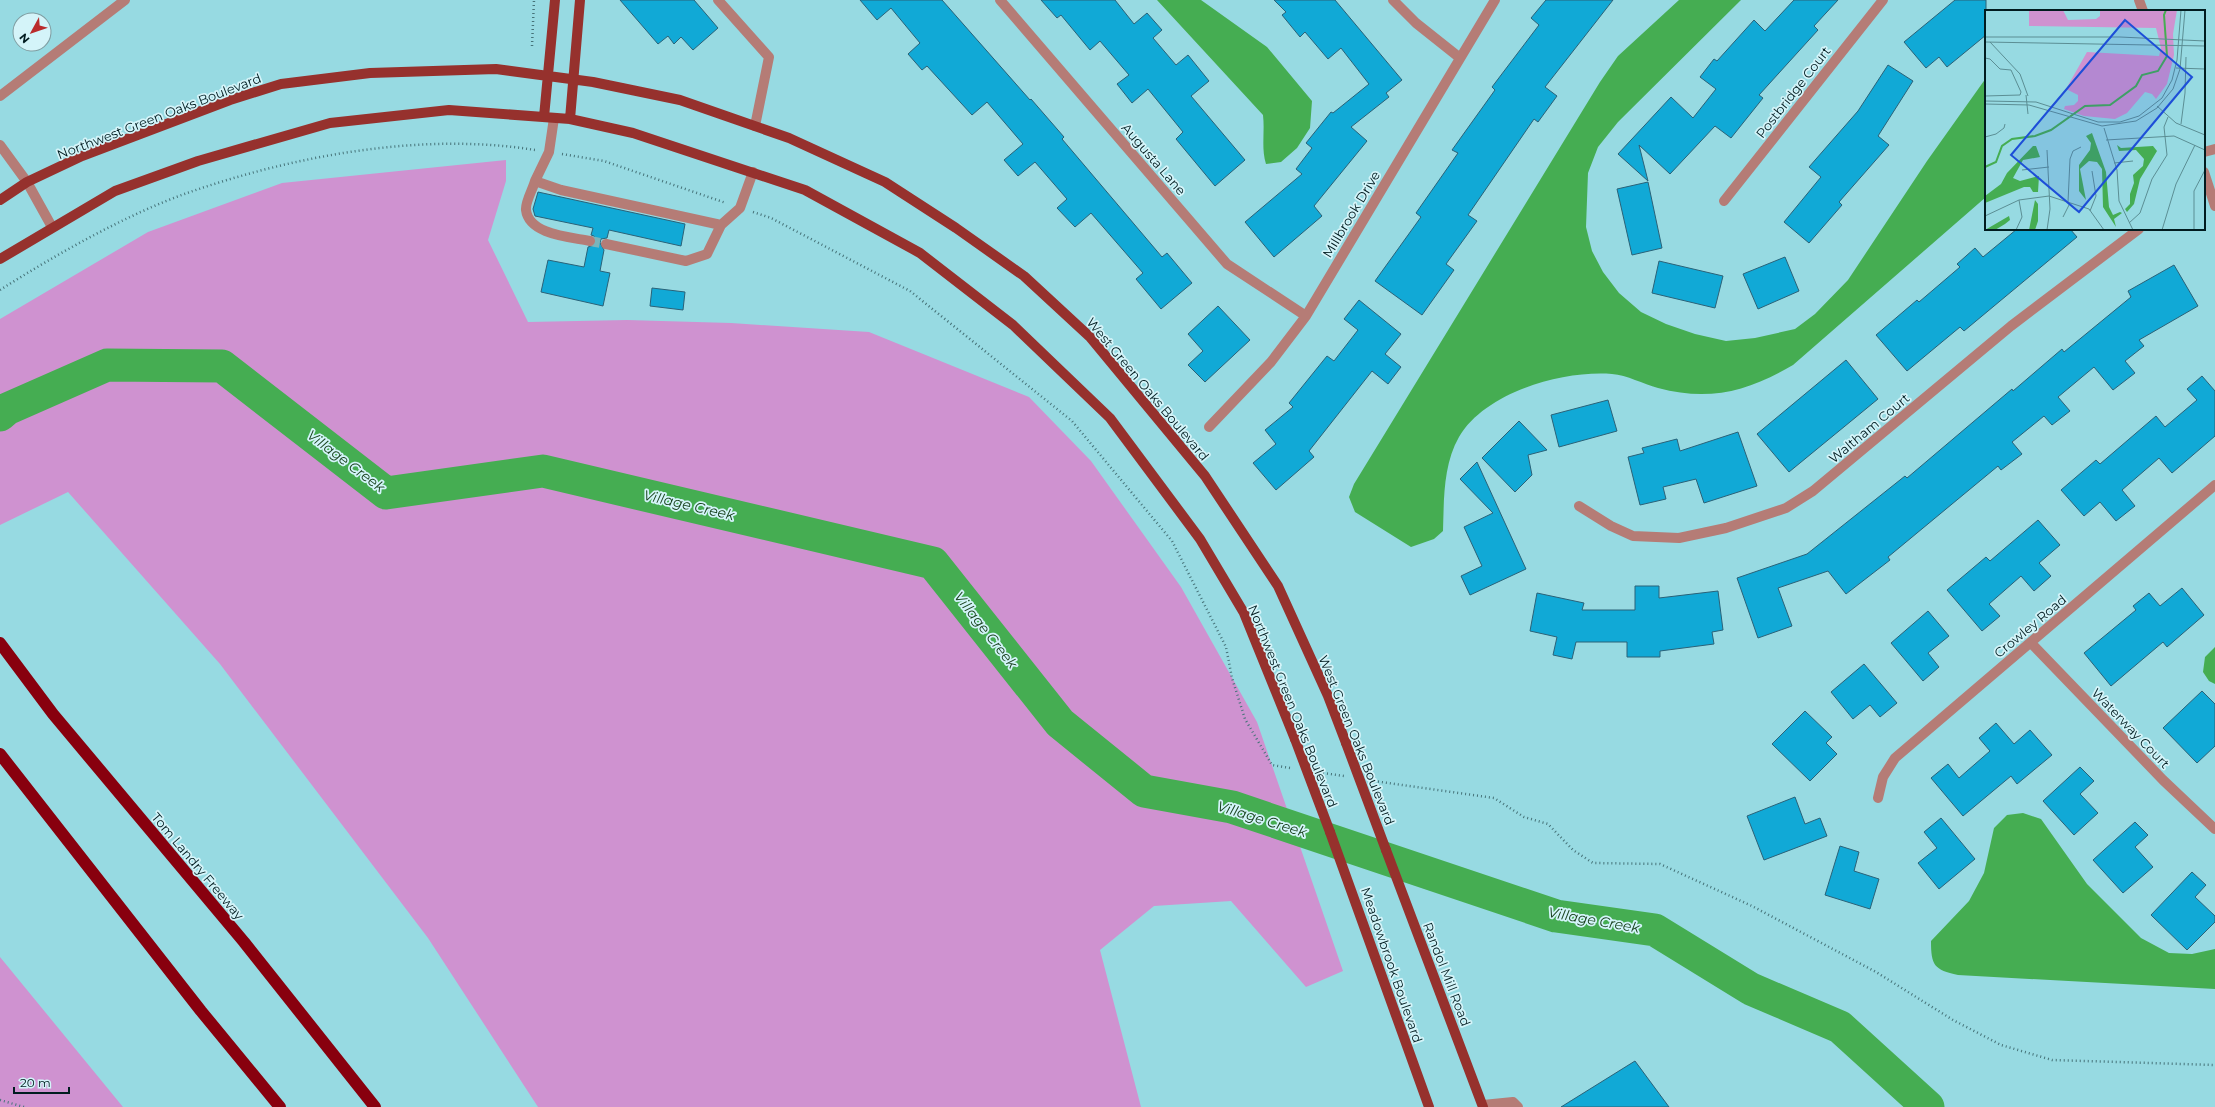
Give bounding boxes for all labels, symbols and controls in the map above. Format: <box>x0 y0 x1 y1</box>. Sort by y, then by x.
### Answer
inset map <box>1985 10 2205 230</box>
north arrow <box>12 12 52 52</box>
text: N <box>16 31 33 46</box>
street label: Postbridge Court <box>1752 43 1834 141</box>
street label: Northwest Green Oaks Boulevard <box>55 70 263 162</box>
street label: Augusta Lane <box>1118 120 1190 198</box>
street label: Millbrook Drive <box>1319 168 1383 260</box>
street label: West Green Oaks Boulevard <box>1083 314 1213 464</box>
street label: Waltham Court <box>1825 390 1913 466</box>
water label: Village Creek <box>304 426 389 497</box>
water label: Village Creek <box>642 486 737 524</box>
water label: Village Creek <box>950 588 1022 673</box>
street label: Crowley Road <box>1991 591 2069 661</box>
street label: Northwest Green Oaks Boulevard <box>1245 602 1341 810</box>
street label: West Green Oaks Boulevard <box>1316 653 1398 827</box>
street label: Waterway Court <box>2089 685 2173 771</box>
water label: Village Creek <box>1215 797 1310 841</box>
street label: Tom Landry Freeway <box>148 809 248 924</box>
street label: Meadowbrook Boulevard <box>1358 885 1426 1045</box>
water label: Village Creek <box>1547 903 1642 937</box>
street label: Randol Mill Road <box>1420 920 1474 1028</box>
scale bar <box>14 1069 69 1095</box>
text: 20 m <box>20 1075 51 1090</box>

